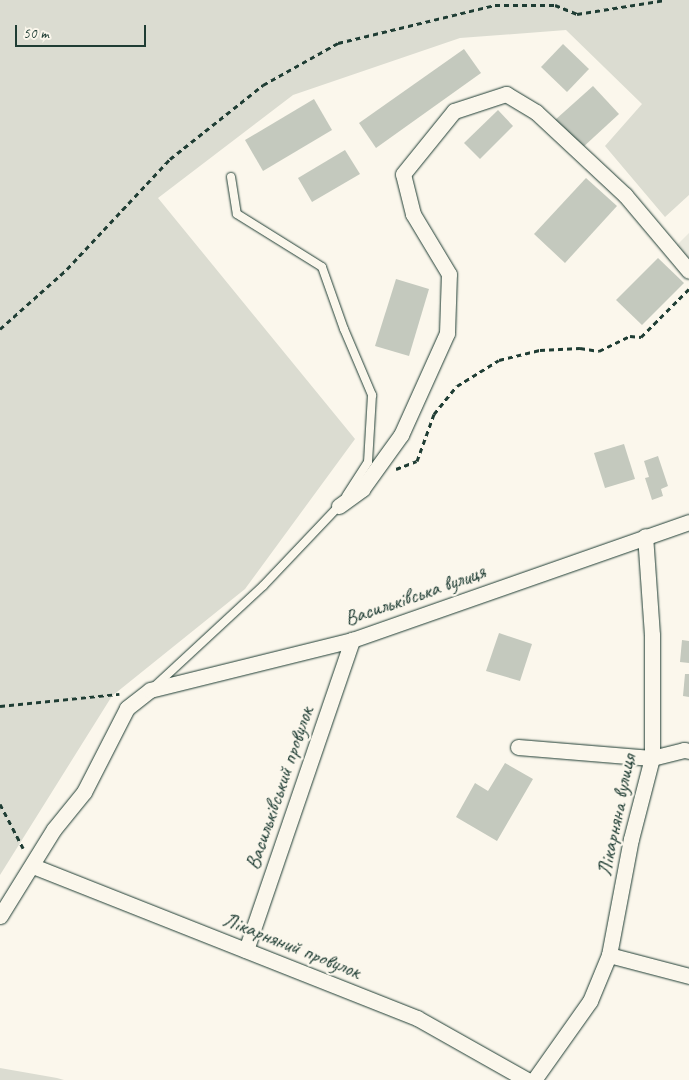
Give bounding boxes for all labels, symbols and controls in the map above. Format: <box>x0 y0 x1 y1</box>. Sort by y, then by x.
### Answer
scale bar <box>18 15 149 47</box>
text: 50 m <box>23 24 49 43</box>
street label: Васильківська вулиця <box>341 559 489 631</box>
street label: Васильківський провулок <box>239 703 319 873</box>
street label: Лікарняна вулиця <box>591 752 641 878</box>
street label: Лікарняний провулок <box>220 906 364 984</box>

